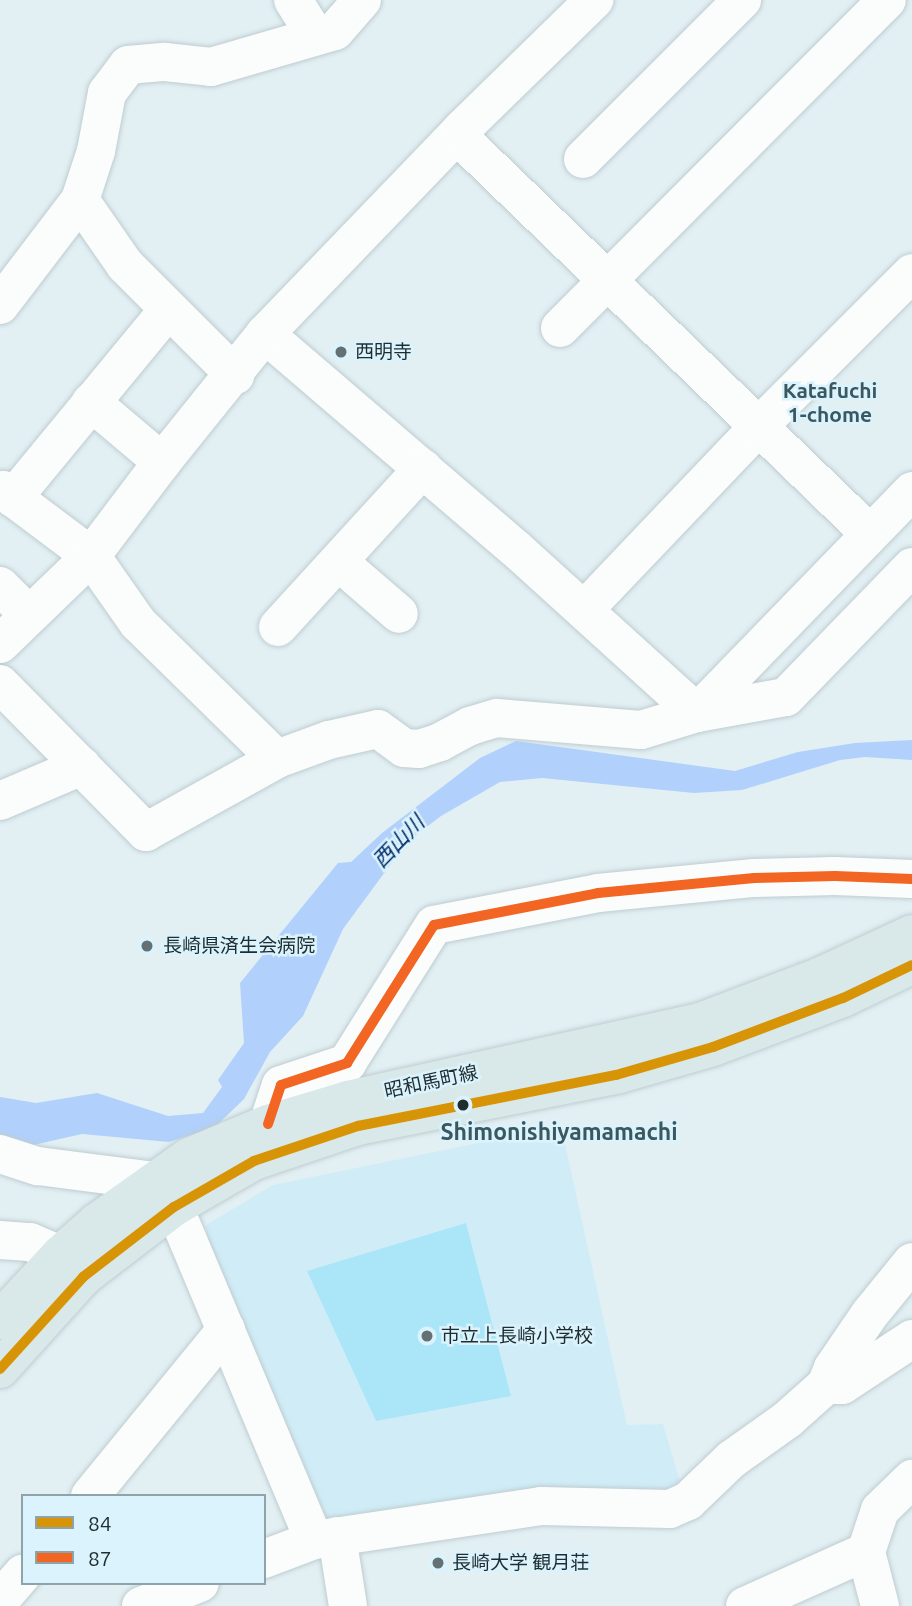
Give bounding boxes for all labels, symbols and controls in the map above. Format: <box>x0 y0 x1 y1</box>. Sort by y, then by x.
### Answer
place label: 西明寺 <box>355 341 412 363</box>
marker: 西明寺 <box>333 344 349 360</box>
district label: Katafuchi 1-chome <box>783 377 877 427</box>
water label: 西山川 <box>367 810 429 872</box>
place label: 長崎県済生会病院 <box>163 935 315 957</box>
marker: 長崎県済生会病院 <box>137 936 157 956</box>
street label: 昭和馬町線 <box>382 1061 480 1103</box>
unlabelled marker <box>456 1098 470 1112</box>
district label: Shimonishiyamamachi <box>440 1118 678 1146</box>
place label: 市立上長崎小学校 <box>441 1325 593 1347</box>
marker: 市立上長崎小学校 <box>419 1328 435 1344</box>
legend <box>21 1494 266 1585</box>
text: 84 <box>88 1511 112 1535</box>
text: 87 <box>88 1546 112 1570</box>
place label: 長崎大学 観月荘 <box>452 1552 589 1574</box>
marker: 長崎大学 観月荘 <box>430 1555 446 1571</box>

